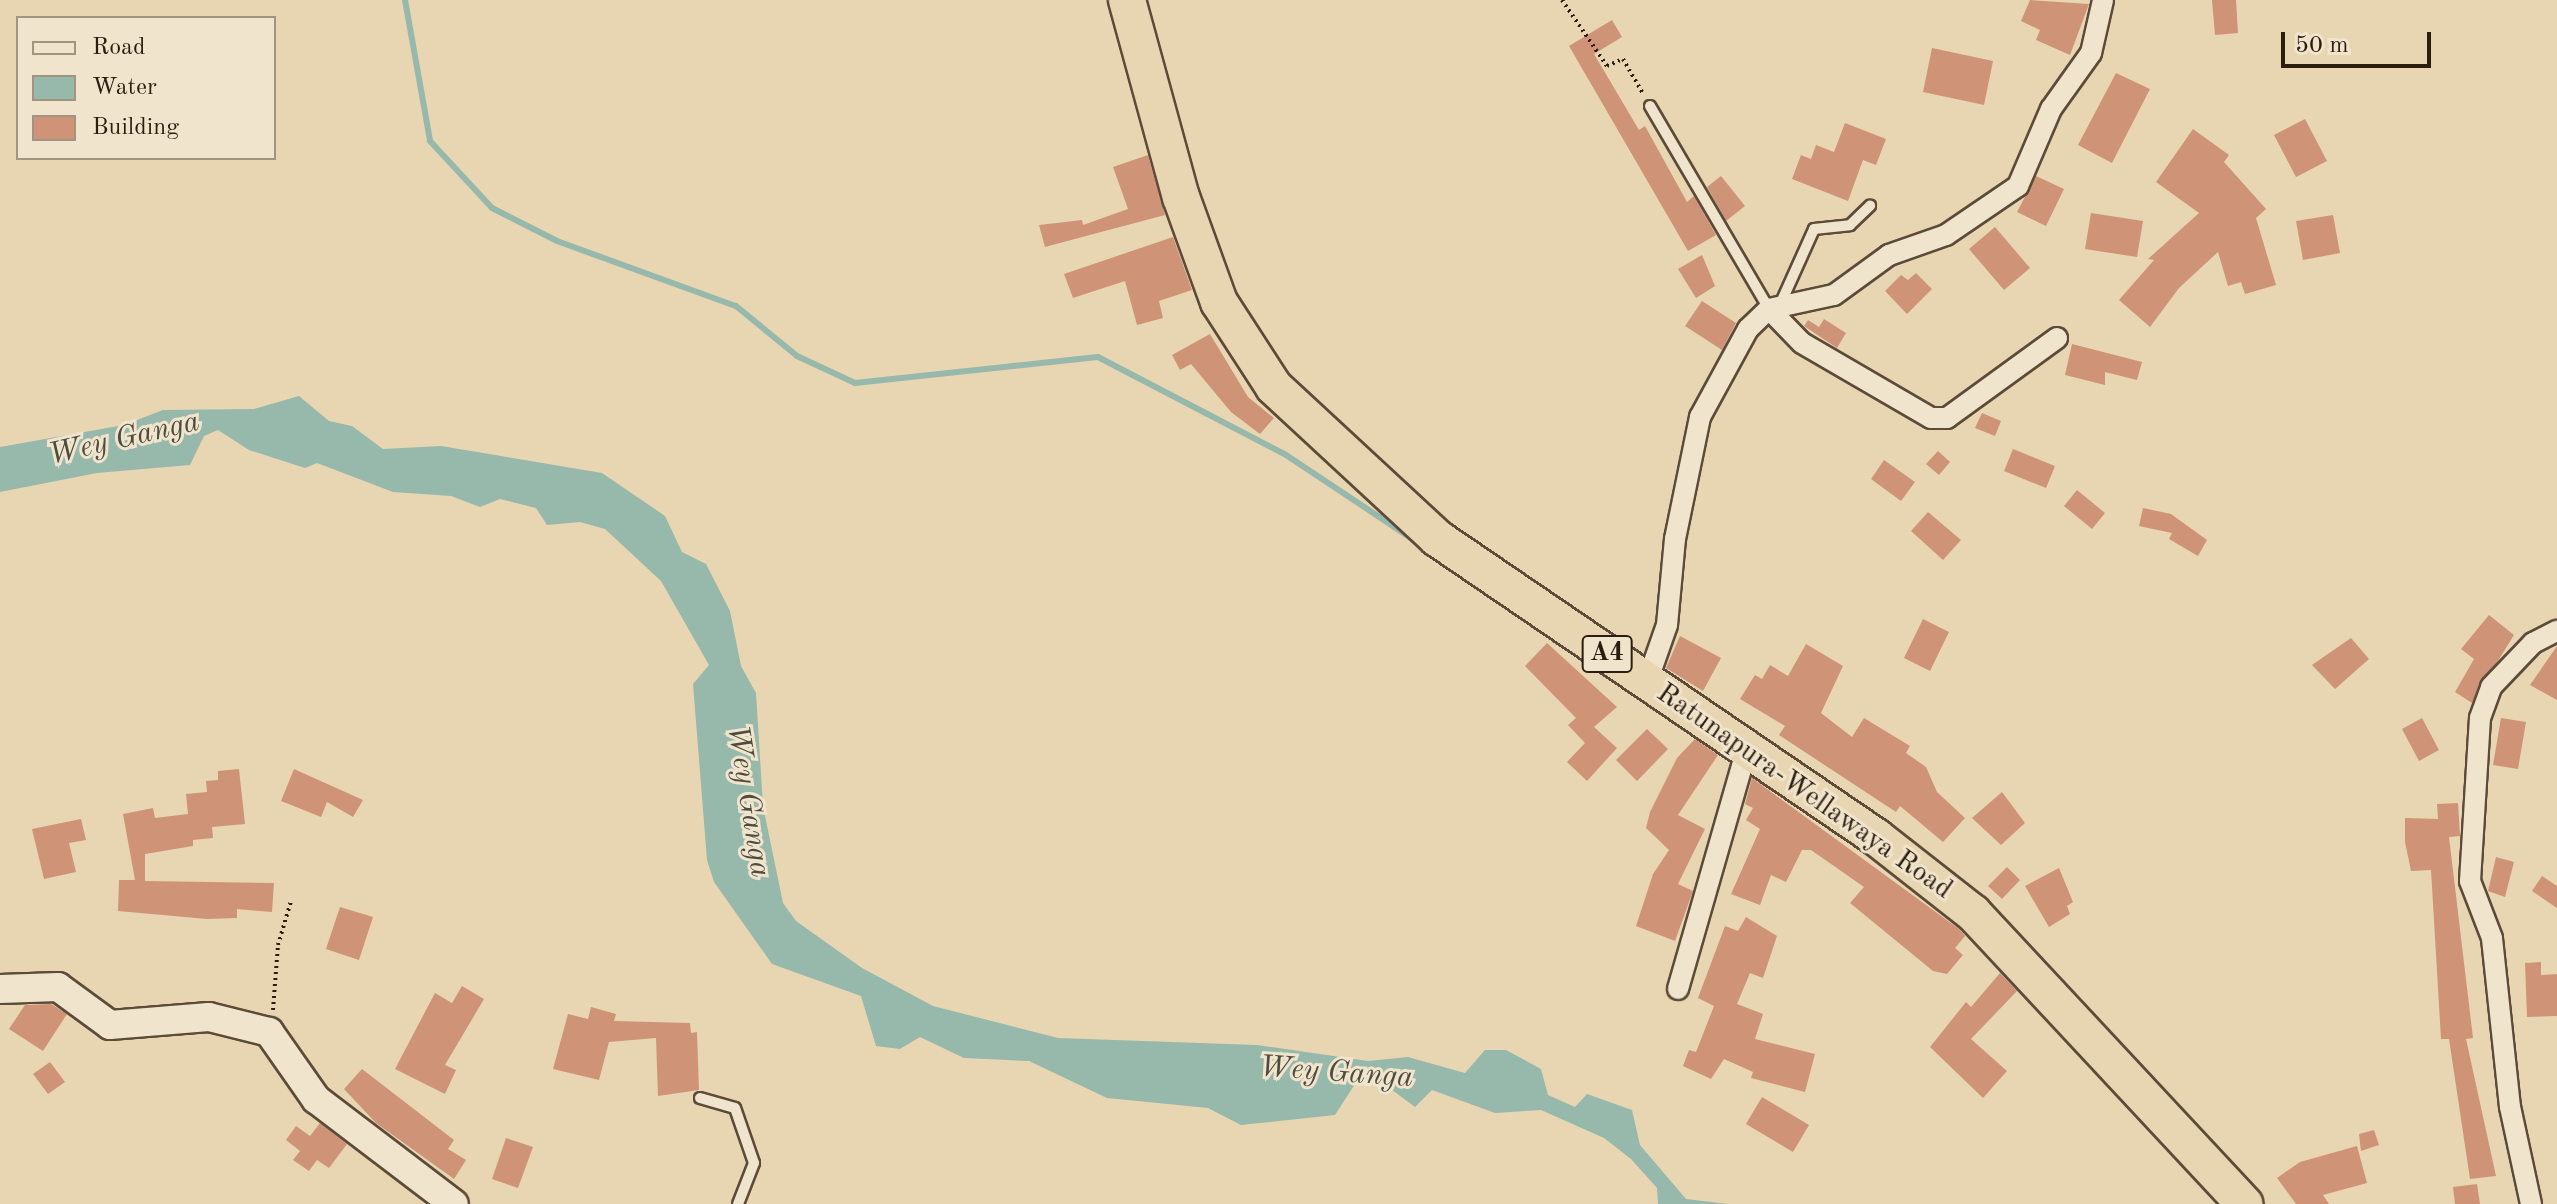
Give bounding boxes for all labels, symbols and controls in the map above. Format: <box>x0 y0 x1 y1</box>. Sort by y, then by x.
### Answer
legend <box>16 16 276 160</box>
scale bar <box>2285 16 2435 66</box>
text: 50 m <box>2295 34 2349 58</box>
text: Road <box>92 36 145 60</box>
text: Water <box>92 76 157 100</box>
text: Building <box>92 116 179 140</box>
water label: Wey Ganga <box>45 404 203 474</box>
road number: A4 <box>1581 632 1633 676</box>
street label: Ratunapura-Wellawaya Road <box>1650 677 1958 907</box>
water label: Wey Ganga <box>718 722 778 880</box>
water label: Wey Ganga <box>1258 1050 1414 1096</box>

